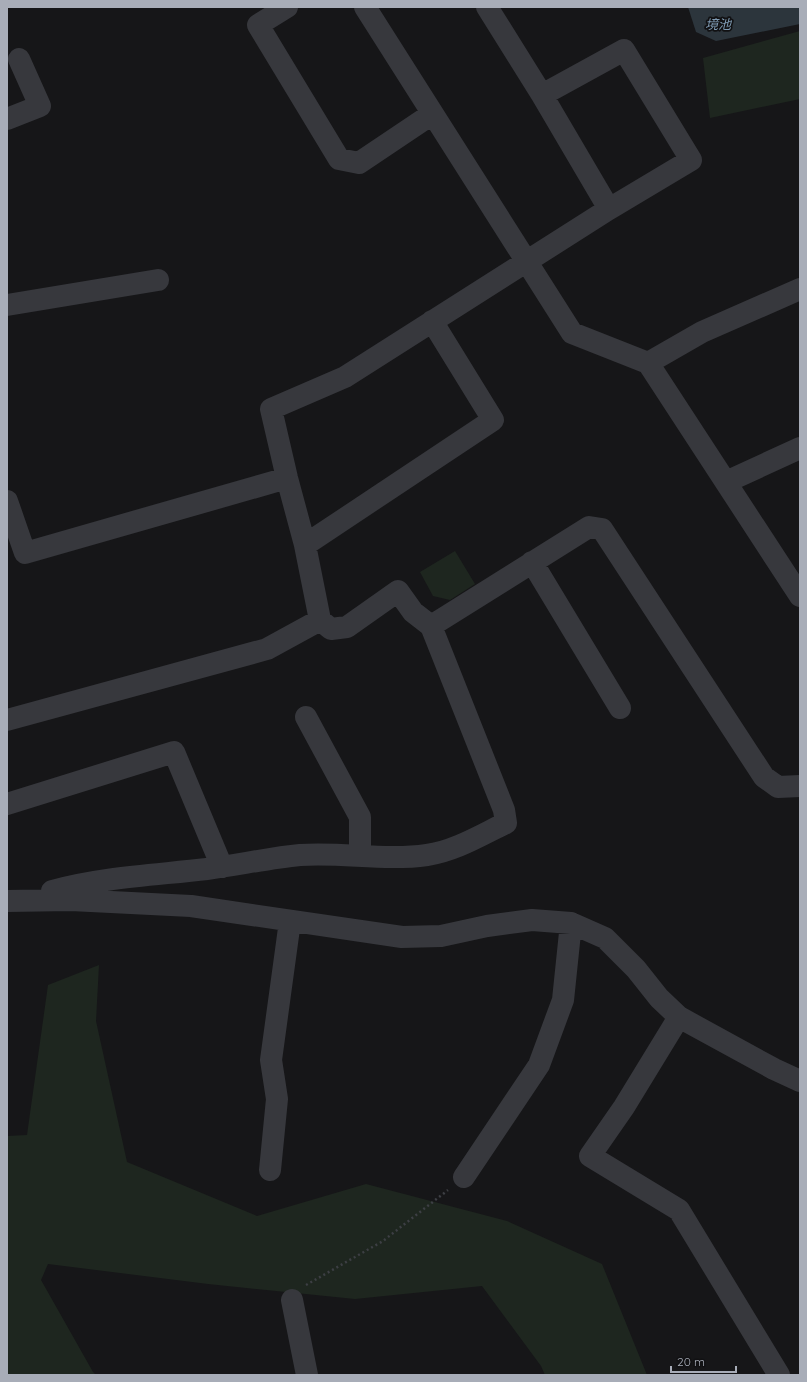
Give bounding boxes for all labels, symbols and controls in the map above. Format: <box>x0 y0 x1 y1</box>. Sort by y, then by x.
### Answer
water label: 境池 <box>705 16 733 32</box>
scale bar <box>671 1348 736 1374</box>
text: 20 m <box>677 1354 705 1369</box>

